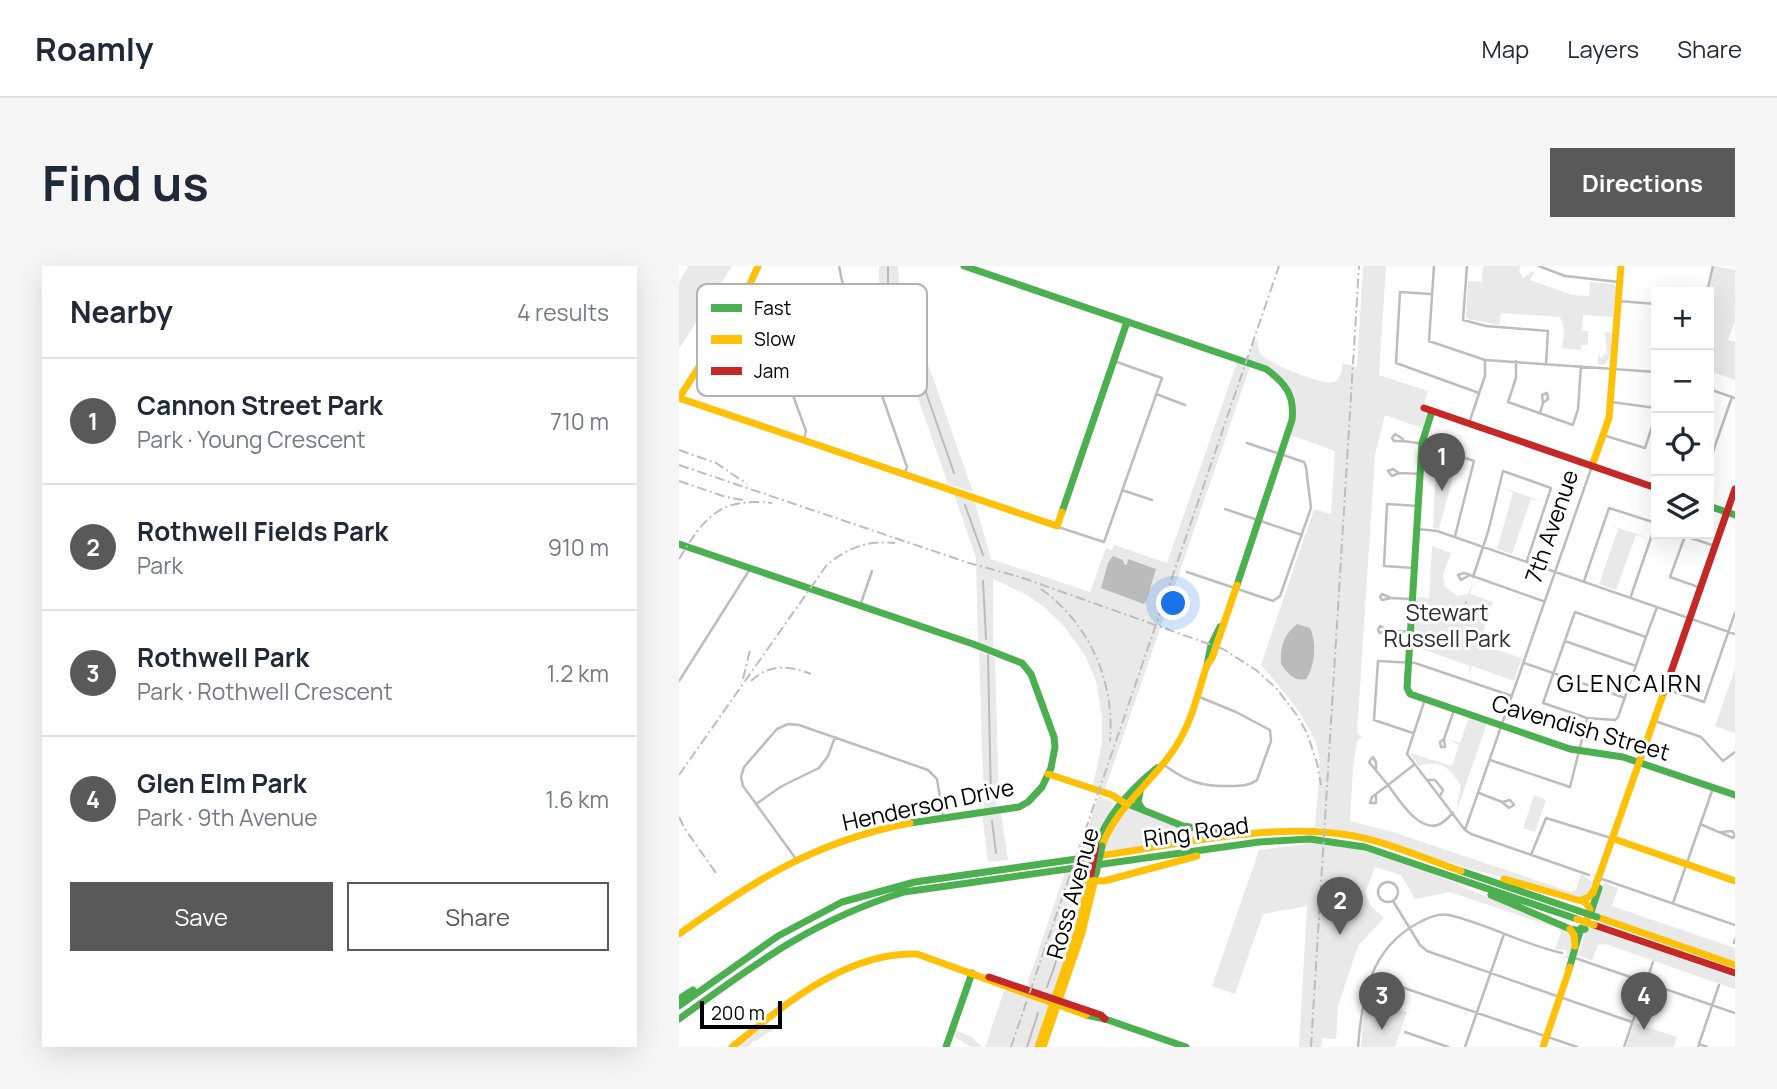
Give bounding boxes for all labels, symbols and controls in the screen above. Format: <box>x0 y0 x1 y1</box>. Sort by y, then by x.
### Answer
text: Roamly <box>35 26 154 71</box>
text: Map <box>1482 32 1529 65</box>
text: Layers <box>1567 32 1639 65</box>
text: Share <box>1677 32 1742 65</box>
button: Directions <box>1550 148 1735 217</box>
text: Find us <box>42 149 209 216</box>
legend <box>697 284 927 396</box>
map controls <box>1651 287 1714 539</box>
button: + <box>1651 287 1714 350</box>
text: Nearby <box>70 291 173 332</box>
text: Fast <box>754 295 791 321</box>
text: 4 results <box>517 296 609 328</box>
text: Slow <box>754 326 796 352</box>
button: − <box>1651 350 1714 413</box>
text: Jam <box>754 358 789 384</box>
text: Cannon Street Park <box>137 387 383 423</box>
text: 1 <box>88 405 98 437</box>
text: 710 m <box>550 405 609 437</box>
button: locate <box>1651 413 1714 476</box>
text: Park · Young Crescent <box>137 423 366 455</box>
pin: 1 <box>1419 433 1465 491</box>
street label: 7th Avenue <box>1517 465 1585 587</box>
button: layers <box>1651 476 1714 539</box>
text: Rothwell Fields Park <box>137 513 388 549</box>
text: 2 <box>86 531 100 563</box>
text: 910 m <box>548 531 609 563</box>
text: Park <box>137 549 183 581</box>
your location <box>1156 586 1190 620</box>
park label: Stewart Russell Park <box>1384 596 1511 654</box>
text: Rothwell Park <box>137 639 309 675</box>
text: 3 <box>86 657 100 689</box>
text: 1.2 km <box>546 657 609 689</box>
district label: GLENCAIRN <box>1557 666 1703 699</box>
text: Park · Rothwell Crescent <box>137 675 393 707</box>
street label: Cavendish Street <box>1488 686 1674 768</box>
text: Glen Elm Park <box>137 765 307 801</box>
street label: Henderson Drive <box>839 770 1017 838</box>
text: 4 <box>86 783 100 815</box>
text: 1.6 km <box>545 783 609 815</box>
text: Park · 9th Avenue <box>137 801 318 833</box>
street label: Ring Road <box>1141 808 1251 854</box>
street label: Ross Avenue <box>1038 823 1106 963</box>
pin: 2 <box>1317 877 1363 935</box>
button: Save <box>70 882 333 951</box>
button: Share <box>347 882 609 951</box>
pin: 3 <box>1359 972 1405 1030</box>
pin: 4 <box>1621 972 1667 1030</box>
scale bar <box>700 998 782 1030</box>
text: 200 m <box>711 1000 765 1026</box>

